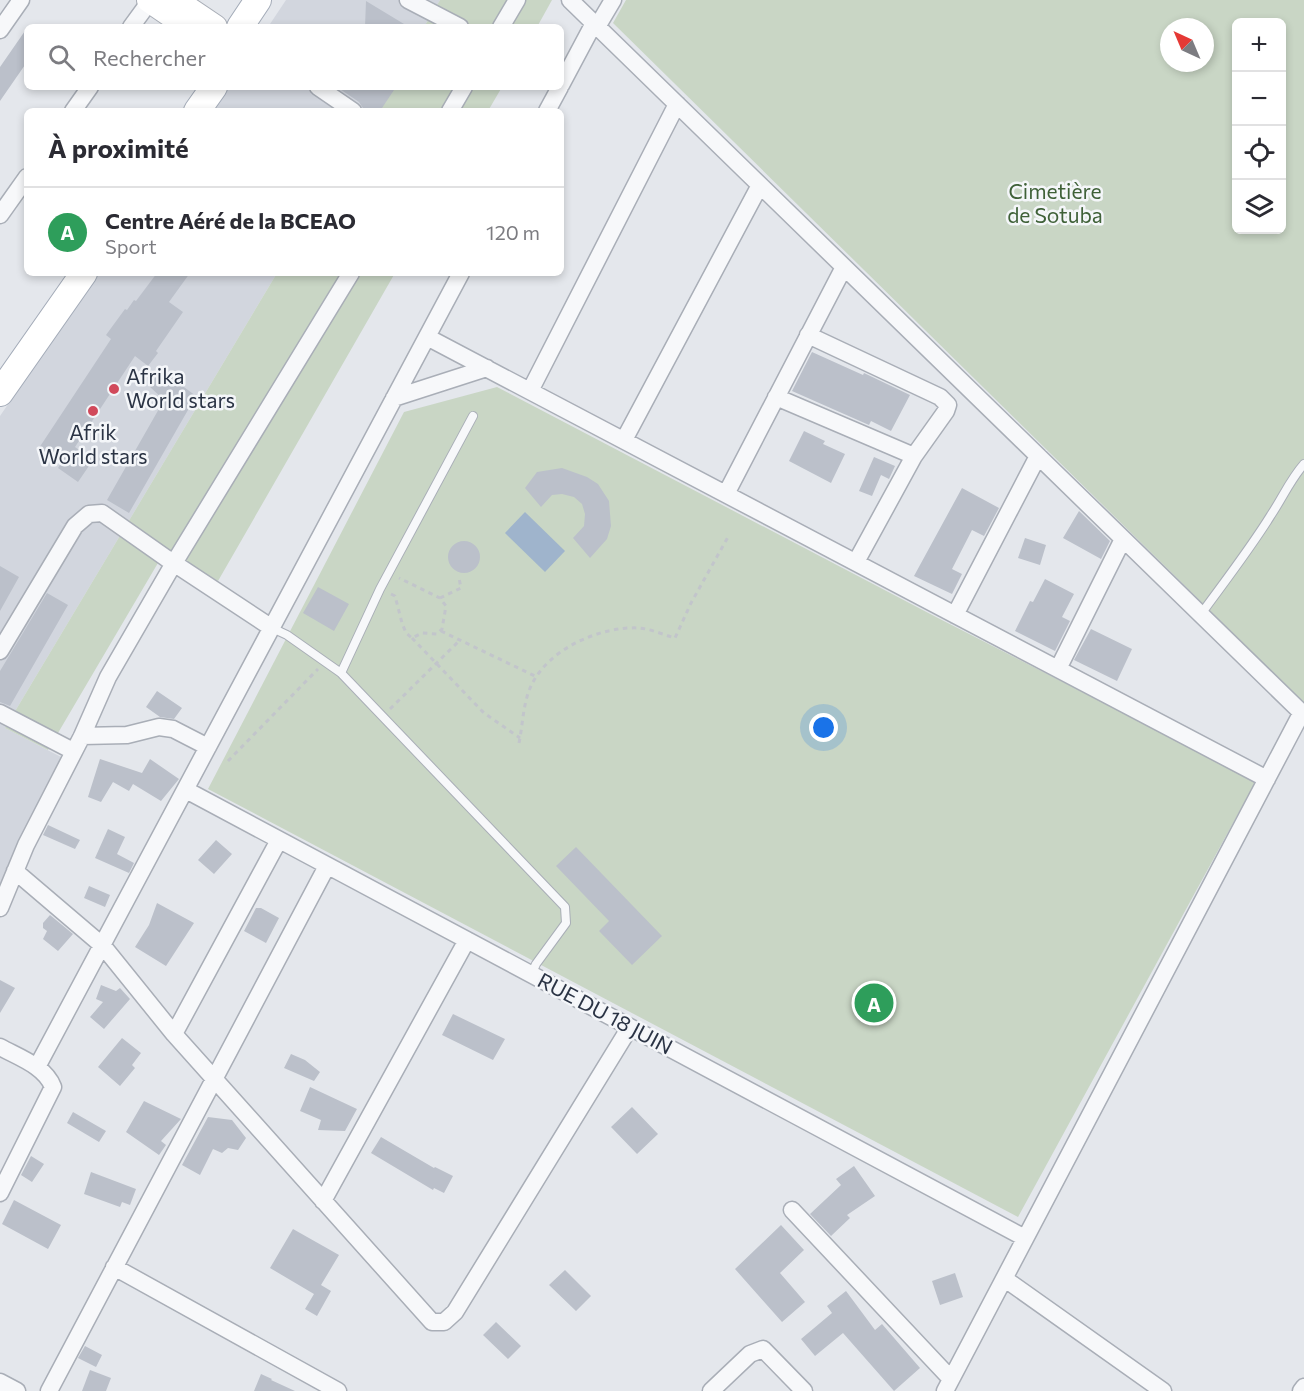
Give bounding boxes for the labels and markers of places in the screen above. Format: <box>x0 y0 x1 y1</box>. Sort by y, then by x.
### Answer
place label: Afrika World stars <box>126 363 235 412</box>
marker: Afrika World stars <box>107 382 121 396</box>
marker: Afrik World stars <box>86 404 100 418</box>
place label: Afrik World stars <box>38 419 148 468</box>
pin: A <box>854 980 894 1026</box>

